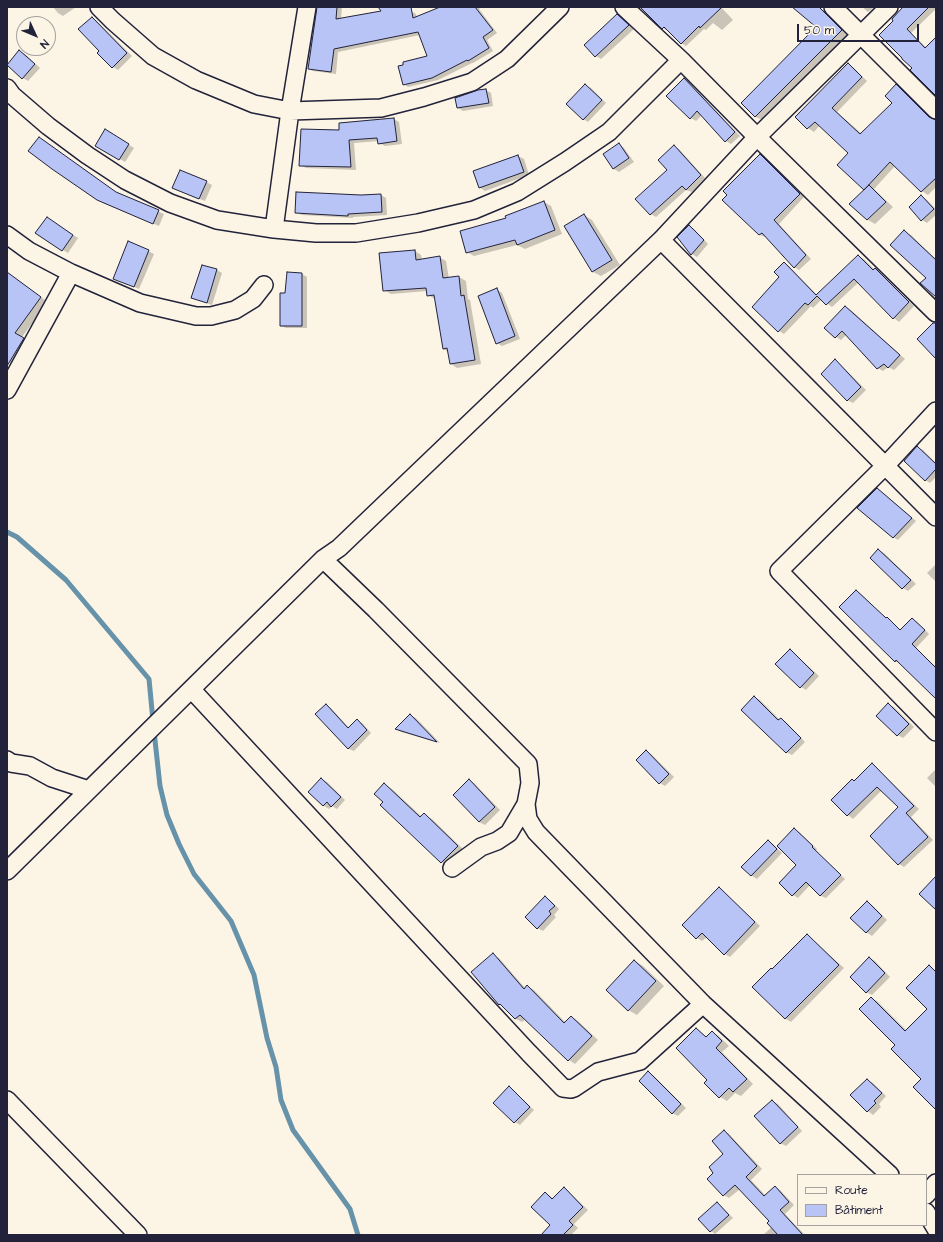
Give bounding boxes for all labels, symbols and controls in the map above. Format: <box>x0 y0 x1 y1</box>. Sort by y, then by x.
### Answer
north arrow <box>16 16 56 56</box>
scale bar <box>799 16 921 42</box>
text: 50 m <box>804 22 834 39</box>
text: N <box>36 36 52 52</box>
legend <box>797 1174 927 1226</box>
text: Route <box>835 1182 868 1199</box>
text: Bâtiment <box>835 1202 883 1219</box>

